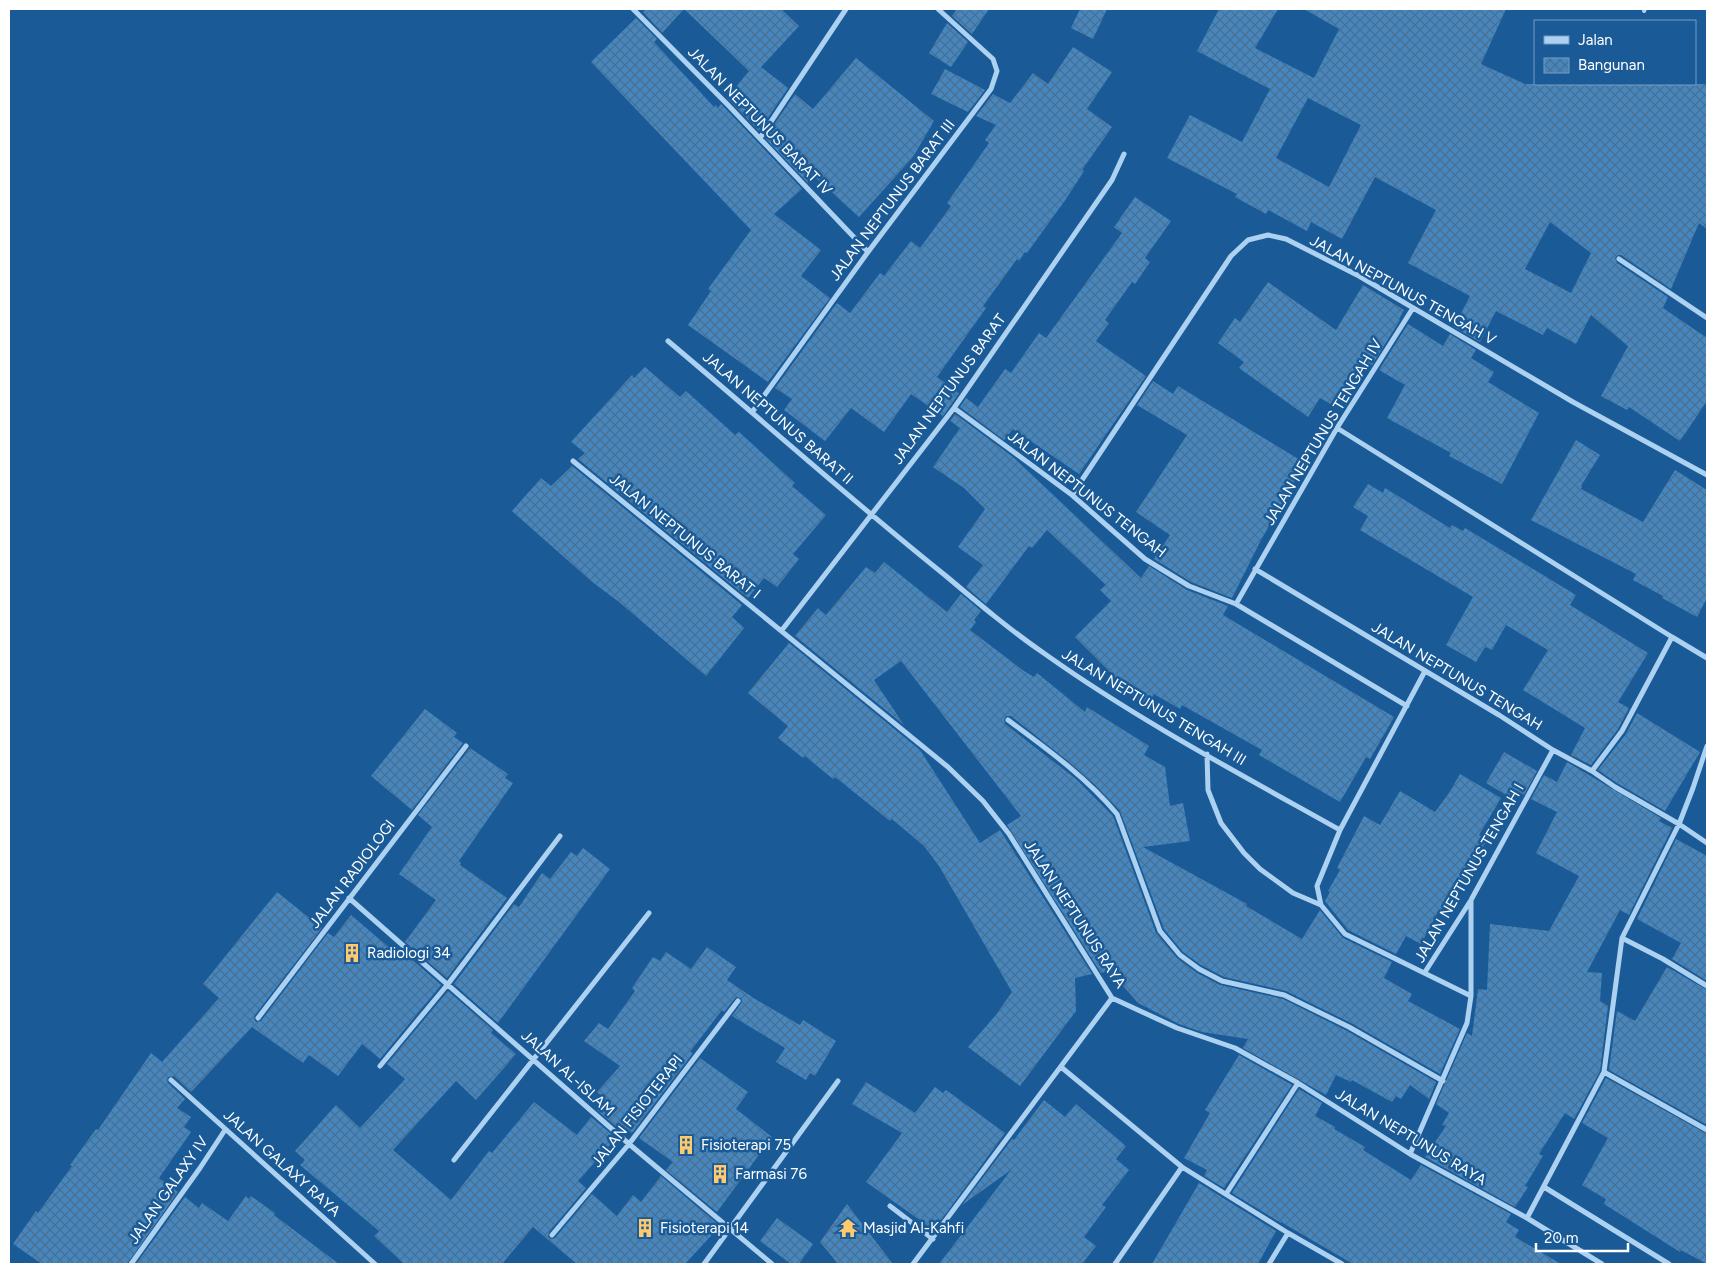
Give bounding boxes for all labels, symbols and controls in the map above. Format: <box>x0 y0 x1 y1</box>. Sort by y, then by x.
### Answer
legend <box>1534 20 1696 85</box>
text: Jalan <box>1578 31 1613 49</box>
street label: JALAN NEPTUNUS BARAT IV <box>684 43 836 199</box>
text: Bangunan <box>1578 56 1645 74</box>
street label: JALAN NEPTUNUS BARAT III <box>825 116 959 284</box>
street label: JALAN NEPTUNUS TENGAH V <box>1307 231 1500 349</box>
street label: JALAN NEPTUNUS BARAT <box>888 310 1010 468</box>
street label: JALAN NEPTUNUS TENGAH IV <box>1260 335 1386 528</box>
street label: JALAN NEPTUNUS BARAT II <box>699 348 857 488</box>
street label: JALAN NEPTUNUS TENGAH <box>1004 427 1170 561</box>
street label: JALAN NEPTUNUS BARAT I <box>606 470 764 602</box>
street label: JALAN NEPTUNUS TENGAH <box>1368 618 1546 734</box>
street label: JALAN NEPTUNUS TENGAH III <box>1059 645 1249 769</box>
street label: JALAN NEPTUNUS TENGAH I <box>1410 780 1528 966</box>
street label: JALAN RADIOLOGI <box>305 816 399 932</box>
street label: JALAN NEPTUNUS RAYA <box>1020 837 1130 991</box>
building icon: Radiologi 34 <box>341 942 363 964</box>
place label: Radiologi 34 <box>367 944 450 962</box>
street label: JALAN AL-ISLAM <box>518 1026 618 1120</box>
street label: JALAN FISIOTERAPI <box>588 1051 686 1171</box>
street label: JALAN NEPTUNUS RAYA <box>1332 1085 1490 1189</box>
street label: JALAN GALAXY RAYA <box>220 1106 344 1220</box>
street label: JALAN GALAXY IV <box>124 1132 212 1247</box>
building icon: Fisioterapi 75 <box>675 1134 697 1156</box>
place label: Fisioterapi 75 <box>701 1136 791 1154</box>
building icon: Farmasi 76 <box>709 1163 731 1185</box>
place label: Farmasi 76 <box>735 1165 807 1183</box>
building icon: Fisioterapi 14 <box>634 1217 656 1239</box>
temple icon: Masjid Al-Kahfi <box>837 1217 859 1239</box>
place label: Fisioterapi 14 <box>660 1219 749 1237</box>
place label: Masjid Al-Kahfi <box>863 1219 964 1237</box>
scale bar <box>1536 1220 1628 1252</box>
text: 20 m <box>1544 1229 1578 1247</box>

